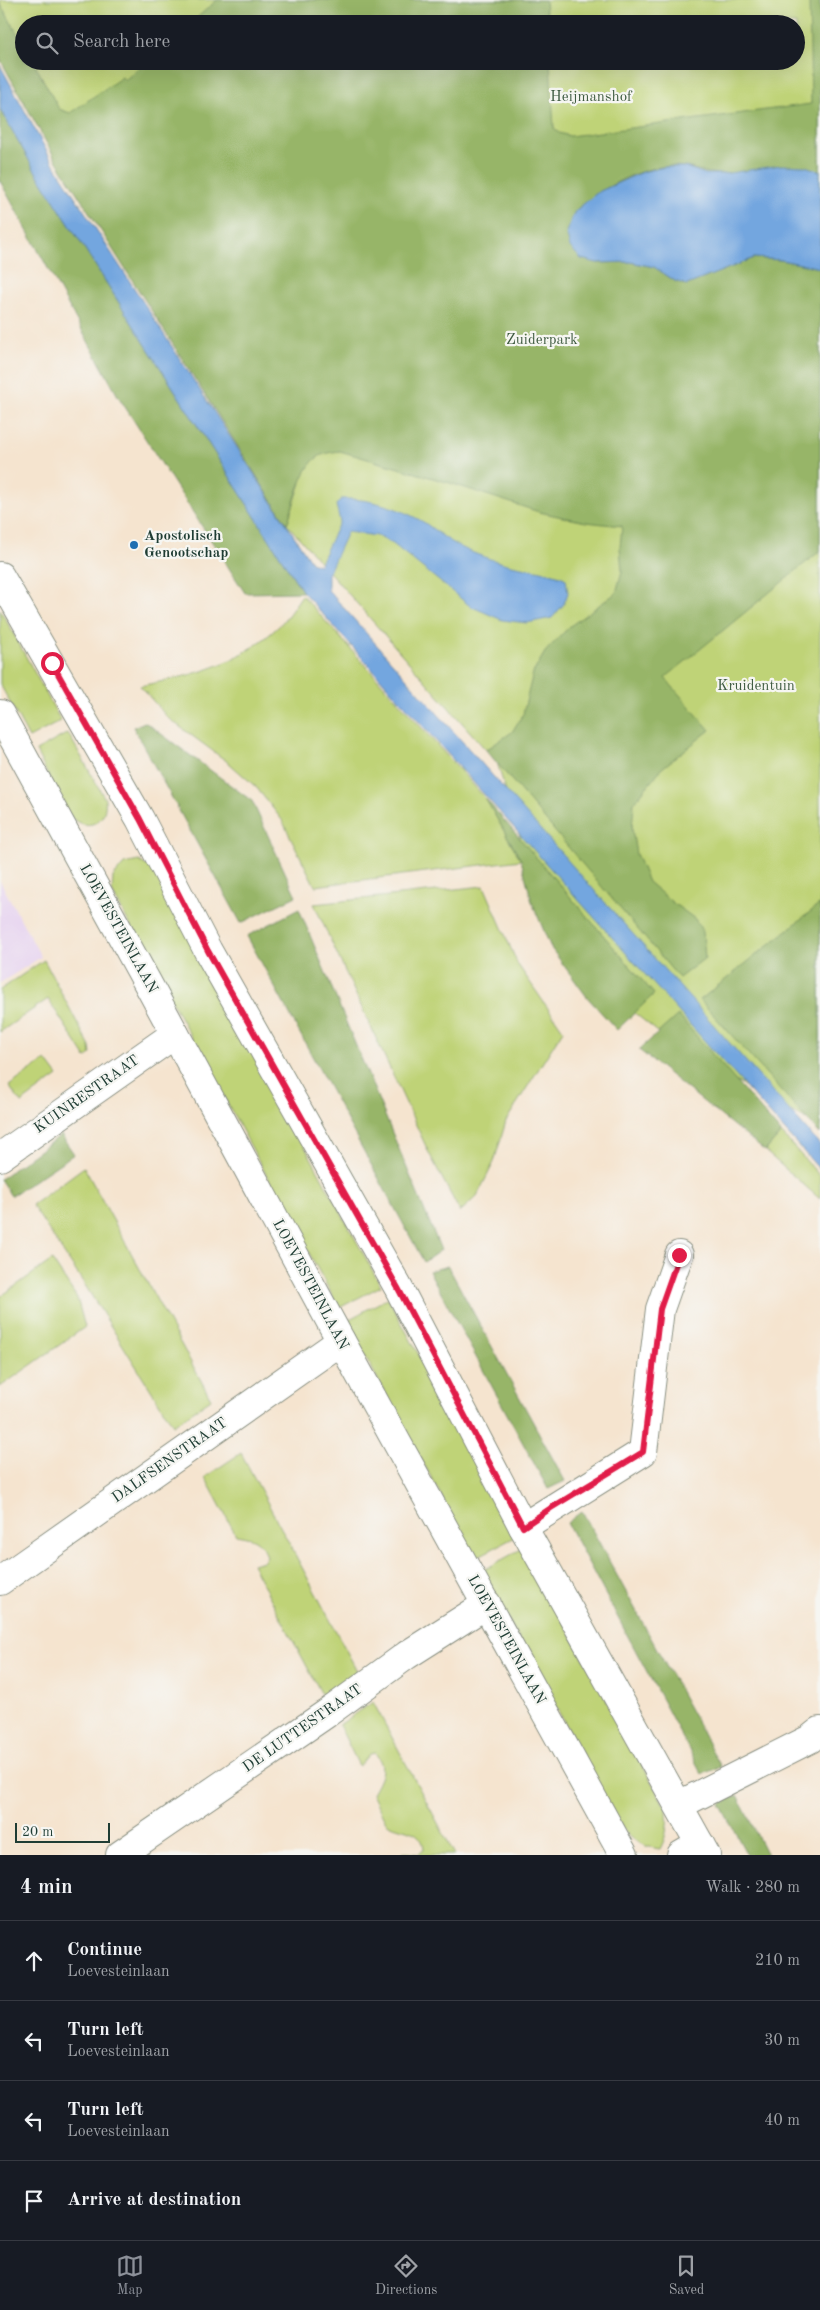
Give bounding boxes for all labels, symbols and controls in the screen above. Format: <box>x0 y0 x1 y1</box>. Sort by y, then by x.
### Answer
search box <box>15 15 805 70</box>
icon: search <box>33 29 61 57</box>
text: Search here <box>73 33 170 52</box>
park label: Heijmanshof <box>550 90 633 105</box>
park label: Zuiderpark <box>506 333 578 348</box>
place label: Apostolisch Genootschap <box>144 529 228 561</box>
marker: Apostolisch Genootschap <box>128 539 140 551</box>
route start <box>41 652 64 675</box>
park label: Kruidentuin <box>717 679 795 694</box>
street label: LOEVESTEINLAAN <box>76 862 160 997</box>
street label: KUINRESTRAAT <box>32 1053 142 1137</box>
street label: LOEVESTEINLAAN <box>269 1217 351 1353</box>
route end <box>668 1244 691 1267</box>
street label: DALFSENSTRAAT <box>110 1416 230 1506</box>
street label: LOEVESTEINLAAN <box>464 1573 548 1708</box>
street label: DE LUTTESTRAAT <box>241 1682 365 1776</box>
scale bar <box>15 1820 110 1843</box>
text: 20 m <box>22 1825 53 1839</box>
text: 4 min <box>20 1877 73 1898</box>
text: Walk · 280 m <box>705 1880 800 1896</box>
text: Continue <box>67 1941 142 1960</box>
icon: ahead <box>20 1947 48 1975</box>
text: 210 m <box>755 1953 800 1969</box>
text: Loevesteinlaan <box>67 1964 170 1980</box>
text: Turn left <box>67 2021 144 2040</box>
icon: left <box>20 2027 48 2055</box>
text: 30 m <box>764 2033 800 2049</box>
text: Loevesteinlaan <box>67 2044 170 2060</box>
text: Turn left <box>67 2101 144 2120</box>
icon: left <box>20 2107 48 2135</box>
text: 40 m <box>764 2113 800 2129</box>
text: Loevesteinlaan <box>67 2124 170 2140</box>
icon: arrive <box>20 2187 48 2215</box>
text: Arrive at destination <box>67 2191 241 2210</box>
tab: Map <box>116 2252 144 2299</box>
tab: Directions <box>375 2252 437 2299</box>
tab: Saved <box>669 2252 704 2299</box>

